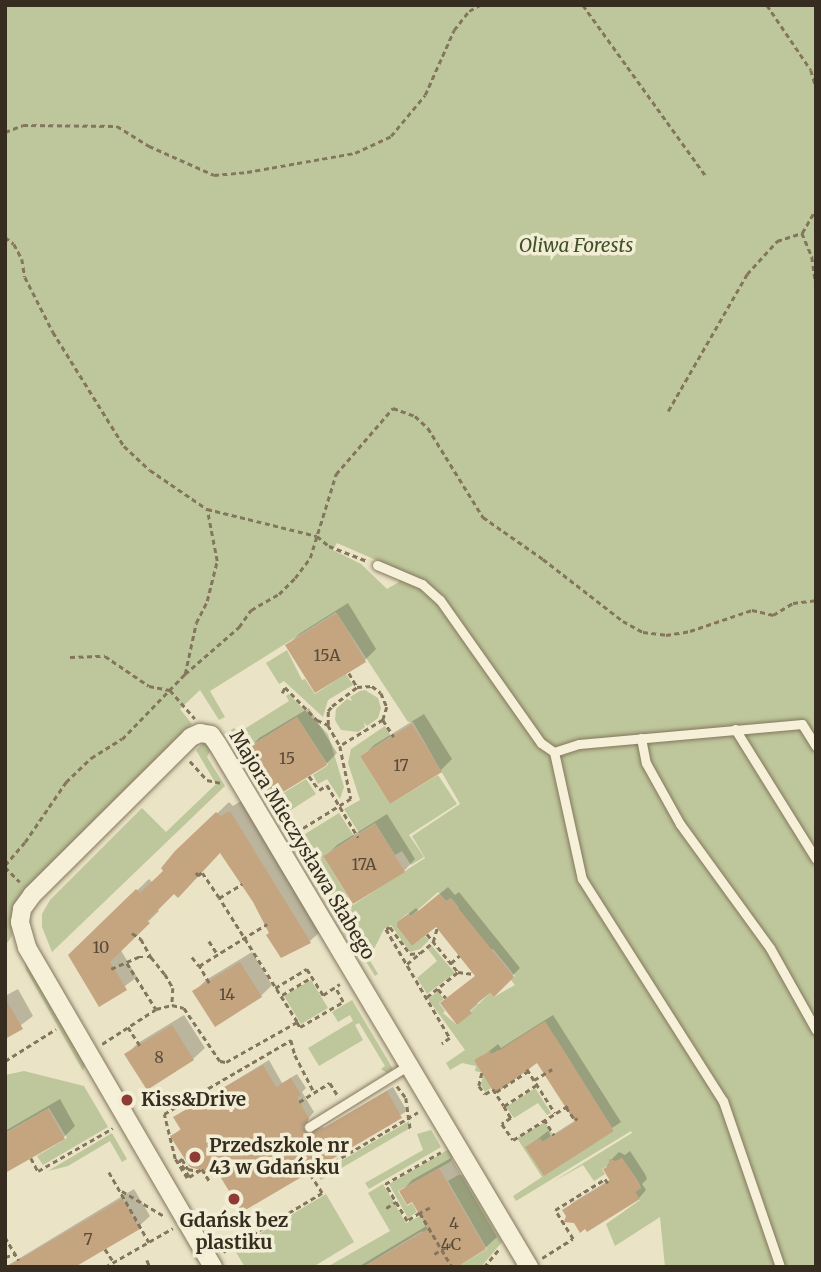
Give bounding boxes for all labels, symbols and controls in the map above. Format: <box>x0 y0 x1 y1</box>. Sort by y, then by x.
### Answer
park label: Oliwa Forests <box>519 235 633 257</box>
house number: 15A <box>314 645 340 665</box>
street label: Majora Mieczysława Słabego <box>224 726 380 964</box>
house number: 15 <box>279 748 295 768</box>
house number: 17 <box>393 755 409 775</box>
house number: 17A <box>351 854 377 874</box>
house number: 10 <box>93 937 109 957</box>
house number: 14 <box>219 984 235 1004</box>
house number: 8 <box>154 1047 164 1067</box>
place label: Kiss&Drive <box>141 1089 246 1111</box>
marker: Kiss&Drive <box>119 1092 135 1108</box>
place label: Przedszkole nr 43 w Gdańsku <box>209 1135 349 1179</box>
marker: Przedszkole nr 43 w Gdańsku <box>187 1149 203 1165</box>
marker: Gdańsk bez plastiku <box>226 1191 242 1207</box>
place label: Gdańsk bez plastiku <box>180 1210 288 1254</box>
house number: 4 <box>449 1213 459 1233</box>
house number: 7 <box>83 1229 93 1249</box>
house number: 4C <box>441 1234 461 1254</box>

